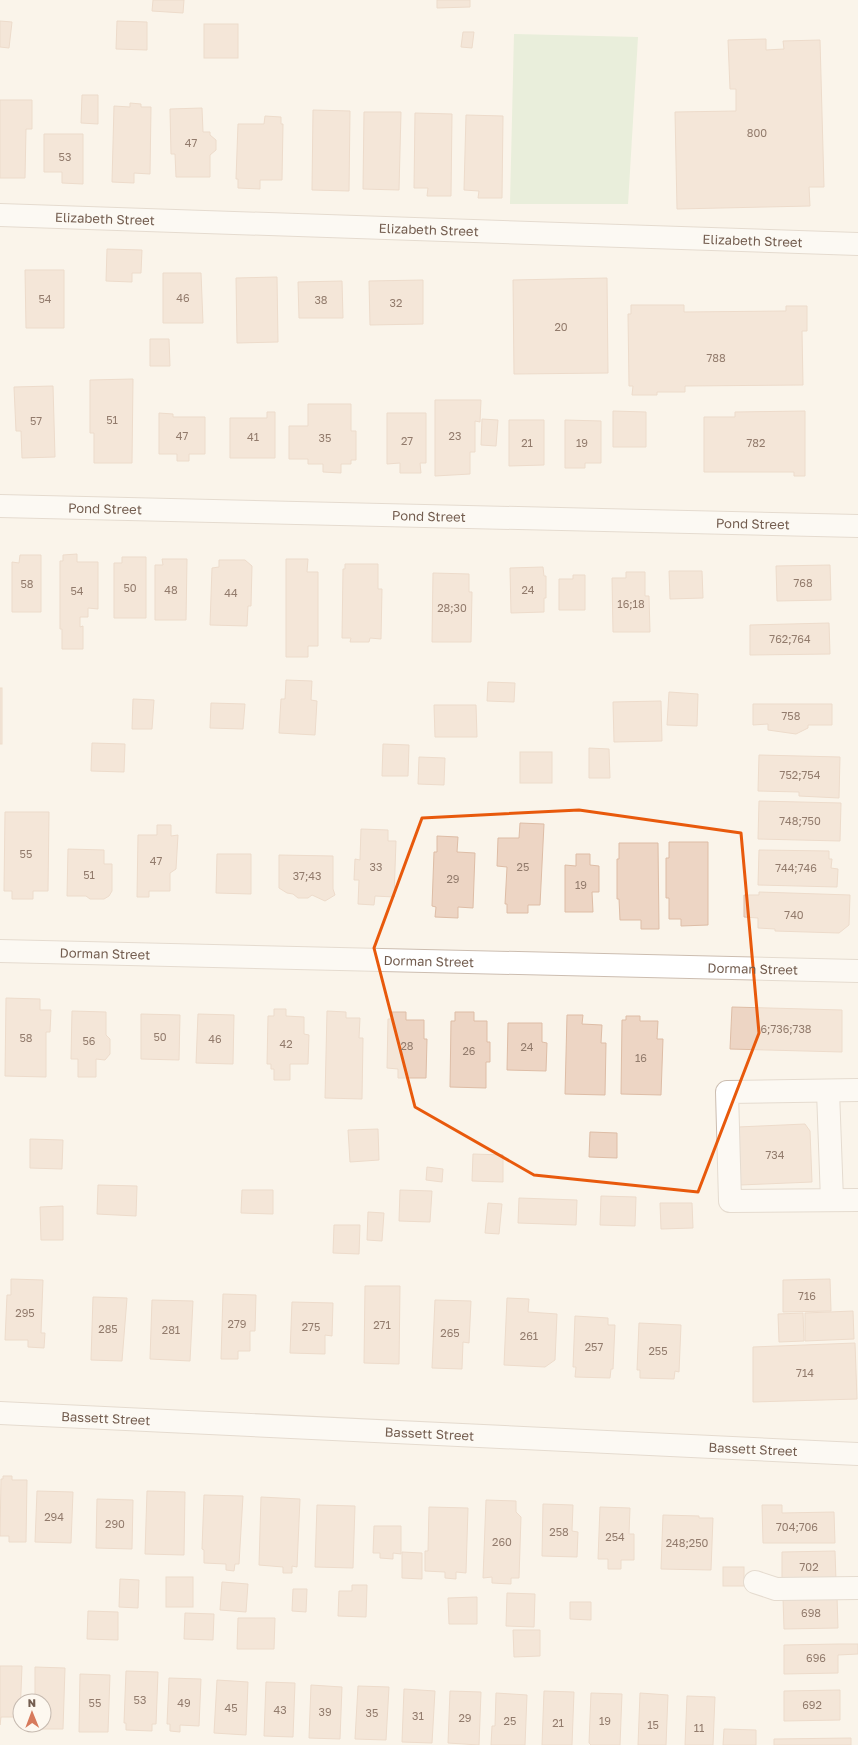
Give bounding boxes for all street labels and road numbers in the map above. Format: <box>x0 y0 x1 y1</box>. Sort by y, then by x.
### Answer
street label: Elizabeth Street <box>55 209 155 228</box>
street label: Elizabeth Street <box>378 220 479 239</box>
street label: Elizabeth Street <box>702 231 803 250</box>
street label: Pond Street <box>68 500 142 517</box>
street label: Pond Street <box>392 507 466 525</box>
street label: Pond Street <box>716 515 790 532</box>
street label: Dorman Street <box>59 944 150 963</box>
street label: Dorman Street <box>383 952 474 970</box>
street label: Dorman Street <box>707 959 798 978</box>
street label: Bassett Street <box>61 1408 151 1428</box>
street label: Bassett Street <box>384 1423 475 1444</box>
street label: Bassett Street <box>708 1439 798 1459</box>

